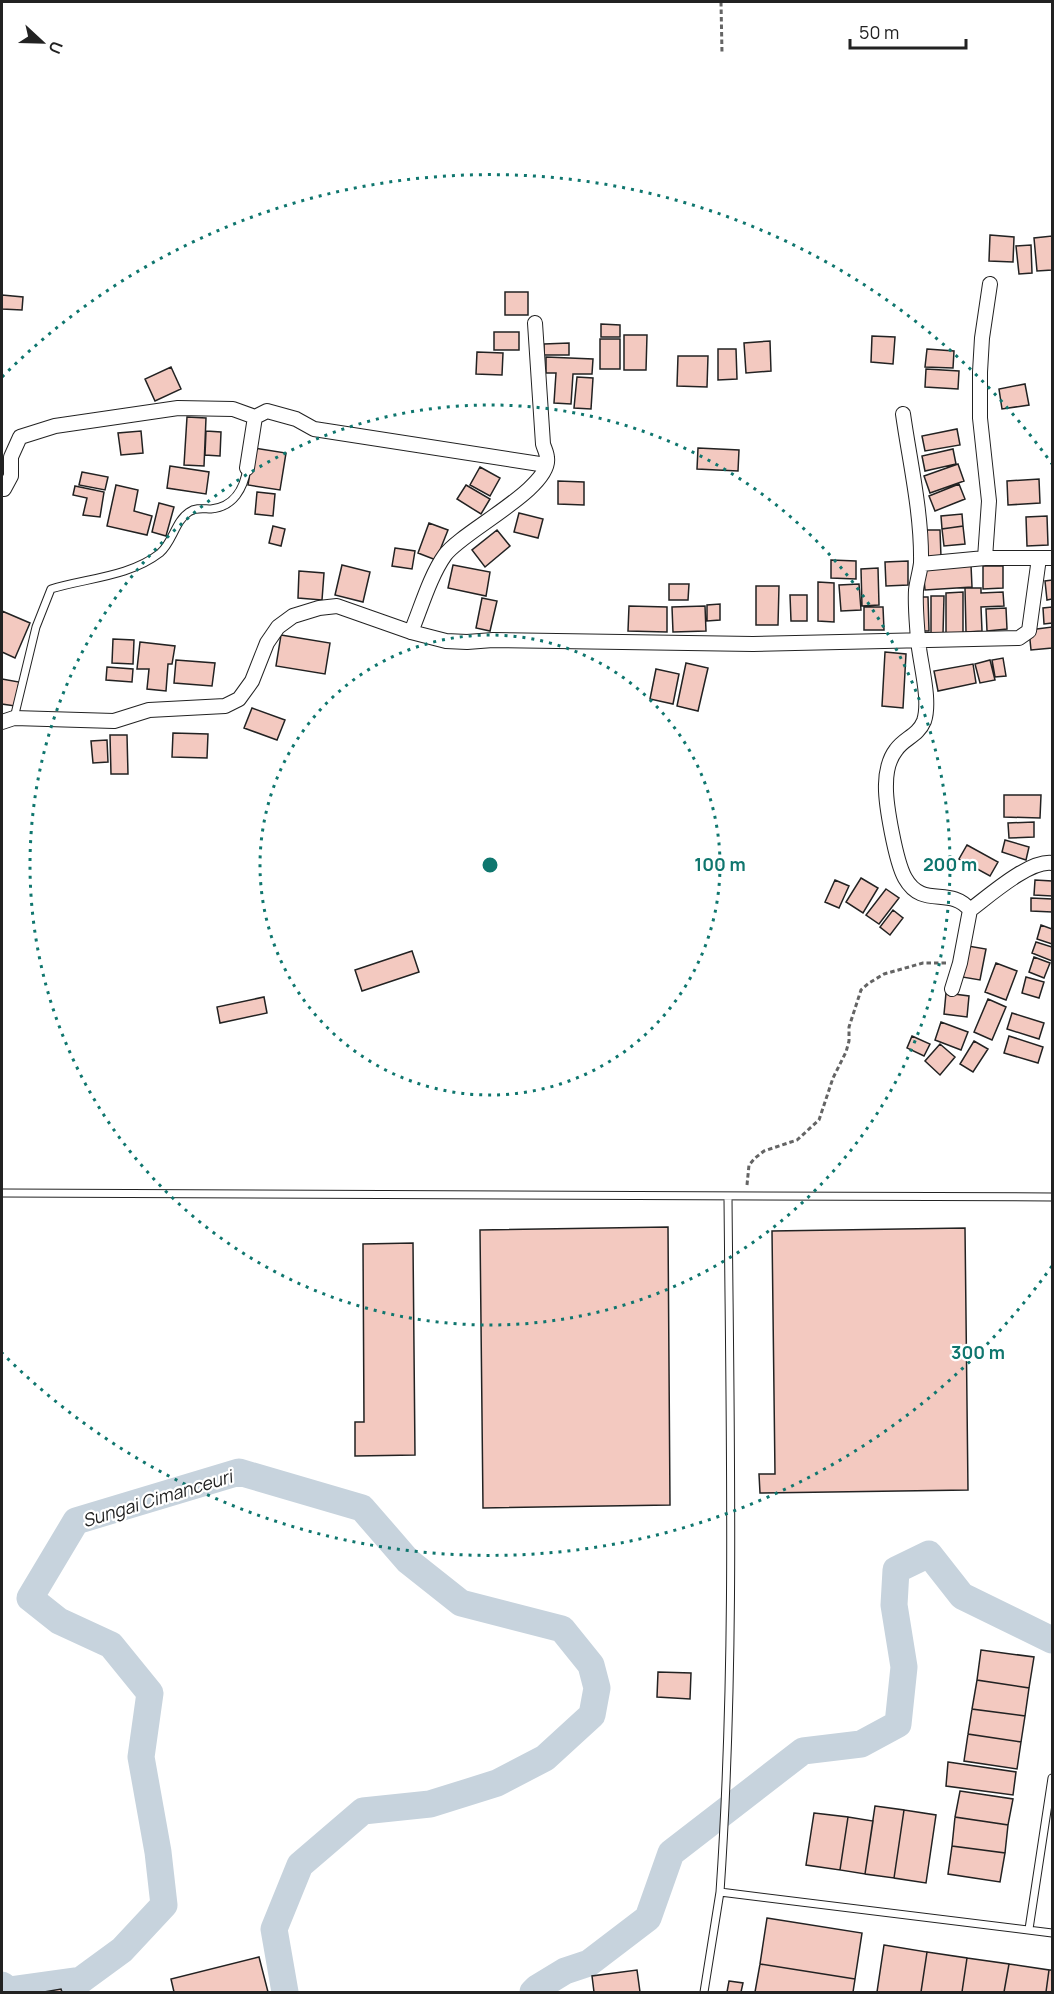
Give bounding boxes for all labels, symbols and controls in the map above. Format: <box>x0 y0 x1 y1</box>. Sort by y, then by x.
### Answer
north arrow <box>12 12 72 72</box>
scale bar <box>850 12 966 50</box>
text: 50 m <box>859 20 899 44</box>
text: U <box>44 38 68 57</box>
text: 100 m <box>694 852 746 876</box>
text: 200 m <box>923 852 977 876</box>
centre of rings <box>480 855 500 875</box>
text: 300 m <box>951 1340 1005 1364</box>
water label: Sungai Cimanceuri <box>79 1463 238 1532</box>

